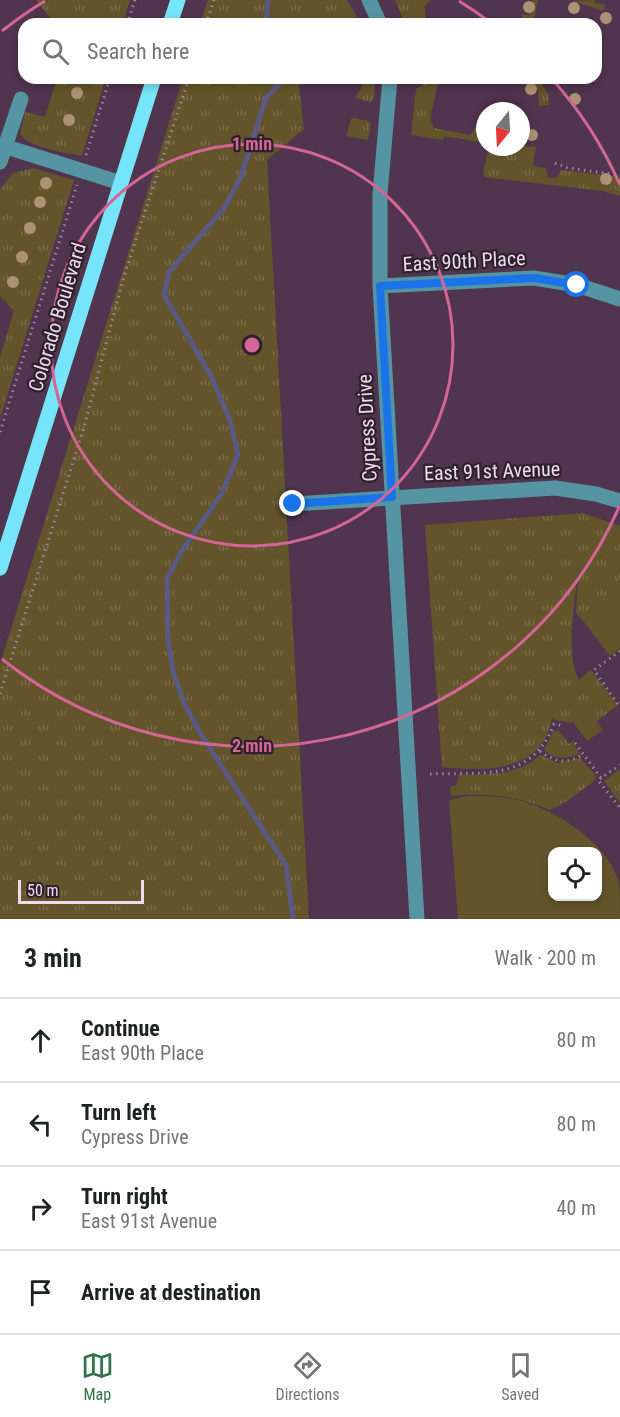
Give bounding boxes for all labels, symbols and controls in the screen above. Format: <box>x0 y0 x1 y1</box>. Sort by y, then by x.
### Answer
search box <box>18 18 602 84</box>
icon: search <box>39 35 72 68</box>
text: Search here <box>87 39 189 64</box>
north arrow <box>476 102 530 156</box>
text: 1 min <box>232 133 272 154</box>
street label: Colorado Boulevard <box>23 240 91 394</box>
street label: East 90th Place <box>402 246 526 276</box>
route start <box>563 271 589 297</box>
centre of rings <box>242 335 262 355</box>
street label: Cypress Drive <box>352 374 382 482</box>
street label: East 91st Avenue <box>424 457 560 485</box>
route end <box>279 490 305 516</box>
text: 2 min <box>232 735 272 756</box>
map controls <box>548 847 602 901</box>
button: locate <box>548 847 602 901</box>
scale bar <box>18 877 144 904</box>
text: 50 m <box>27 881 59 900</box>
text: 3 min <box>24 943 82 973</box>
text: Walk · 200 m <box>495 946 596 970</box>
text: Continue <box>81 1016 160 1041</box>
icon: ahead <box>24 1024 57 1057</box>
text: 80 m <box>557 1028 596 1052</box>
text: East 90th Place <box>81 1041 204 1065</box>
text: Turn left <box>81 1100 156 1125</box>
icon: left <box>24 1108 57 1141</box>
text: 80 m <box>557 1112 596 1136</box>
text: Cypress Drive <box>81 1125 189 1149</box>
text: Turn right <box>81 1184 168 1209</box>
icon: right <box>24 1192 57 1225</box>
text: 40 m <box>557 1196 596 1220</box>
text: East 91st Avenue <box>81 1209 217 1233</box>
icon: arrive <box>24 1276 57 1309</box>
text: Arrive at destination <box>81 1280 261 1305</box>
tab: Map <box>81 1349 114 1404</box>
tab: Directions <box>276 1349 339 1404</box>
tab: Saved <box>501 1349 539 1404</box>

